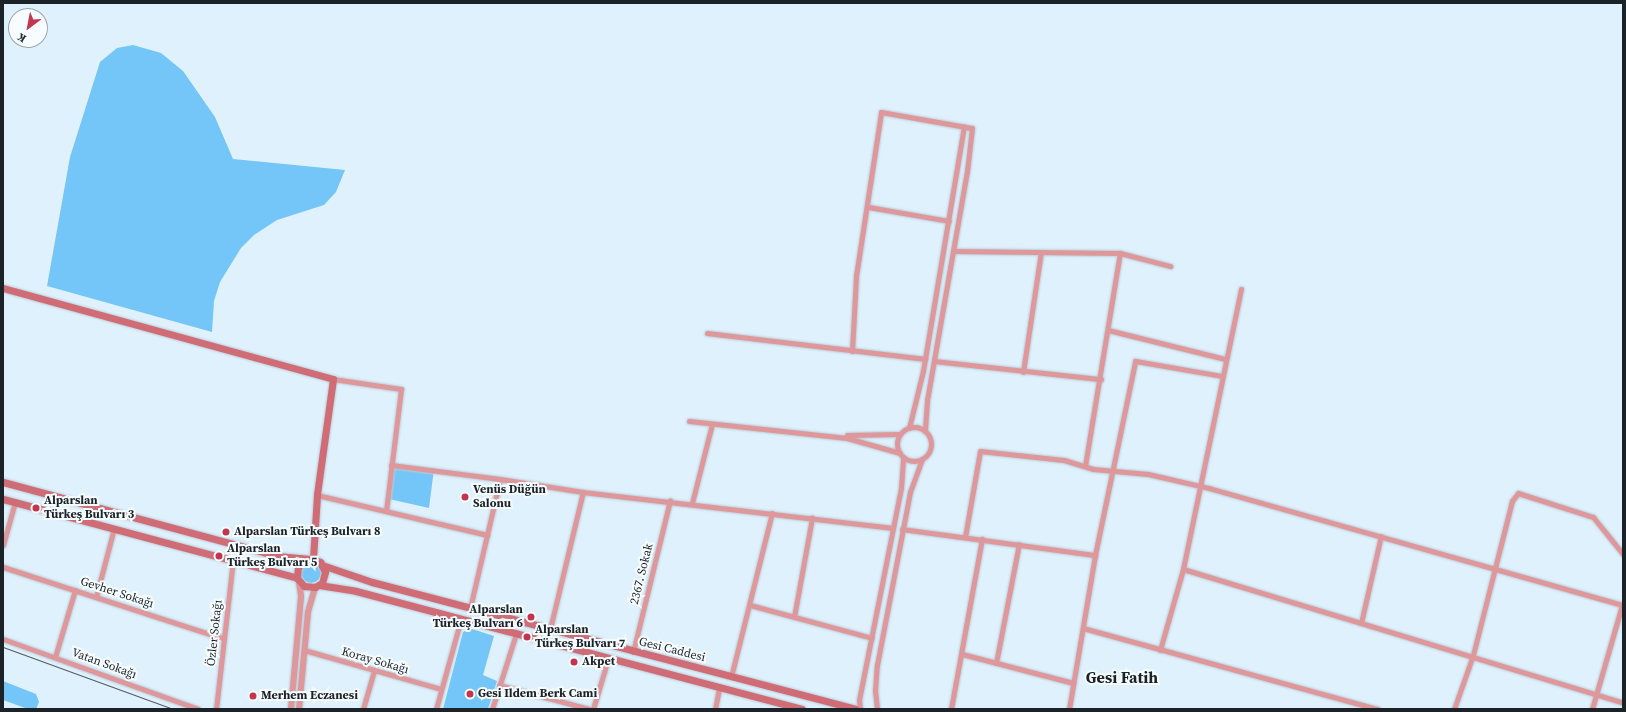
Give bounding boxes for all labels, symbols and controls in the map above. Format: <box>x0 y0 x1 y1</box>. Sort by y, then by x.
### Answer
north arrow <box>8 8 48 48</box>
text: K <box>15 29 29 46</box>
place label: Venüs Düğün Salonu <box>473 483 546 511</box>
marker: Venüs Düğün Salonu <box>460 492 470 502</box>
place label: Alparslan Türkeş Bulvarı 3 <box>44 494 134 522</box>
marker: Alparslan Türkeş Bulvarı 3 <box>31 503 41 513</box>
place label: Alparslan Türkeş Bulvarı 8 <box>234 525 381 539</box>
marker: Alparslan Türkeş Bulvarı 8 <box>221 527 231 537</box>
place label: Alparslan Türkeş Bulvarı 5 <box>227 542 317 570</box>
street label: 2367. Sokak <box>627 542 657 606</box>
marker: Alparslan Türkeş Bulvarı 5 <box>214 551 224 561</box>
street label: Gevher Sokağı <box>79 574 155 612</box>
street label: Özler Sokağı <box>204 599 226 667</box>
place label: Alparslan Türkeş Bulvarı 6 <box>433 603 523 631</box>
marker: Alparslan Türkeş Bulvarı 6 <box>526 612 536 622</box>
place label: Alparslan Türkeş Bulvarı 7 <box>535 623 625 651</box>
marker: Alparslan Türkeş Bulvarı 7 <box>522 632 532 642</box>
street label: Gesi Caddesi <box>637 635 707 665</box>
street label: Koray Sokağı <box>340 645 410 677</box>
street label: Vatan Sokağı <box>69 646 139 682</box>
place label: Akpet <box>582 655 615 669</box>
marker: Akpet <box>569 657 579 667</box>
district label: Gesi Fatih <box>1086 667 1158 687</box>
place label: Gesi Ildem Berk Cami <box>478 687 597 701</box>
place label: Merhem Eczanesi <box>261 689 358 703</box>
marker: Gesi Ildem Berk Cami <box>465 689 475 699</box>
marker: Merhem Eczanesi <box>248 691 258 701</box>

